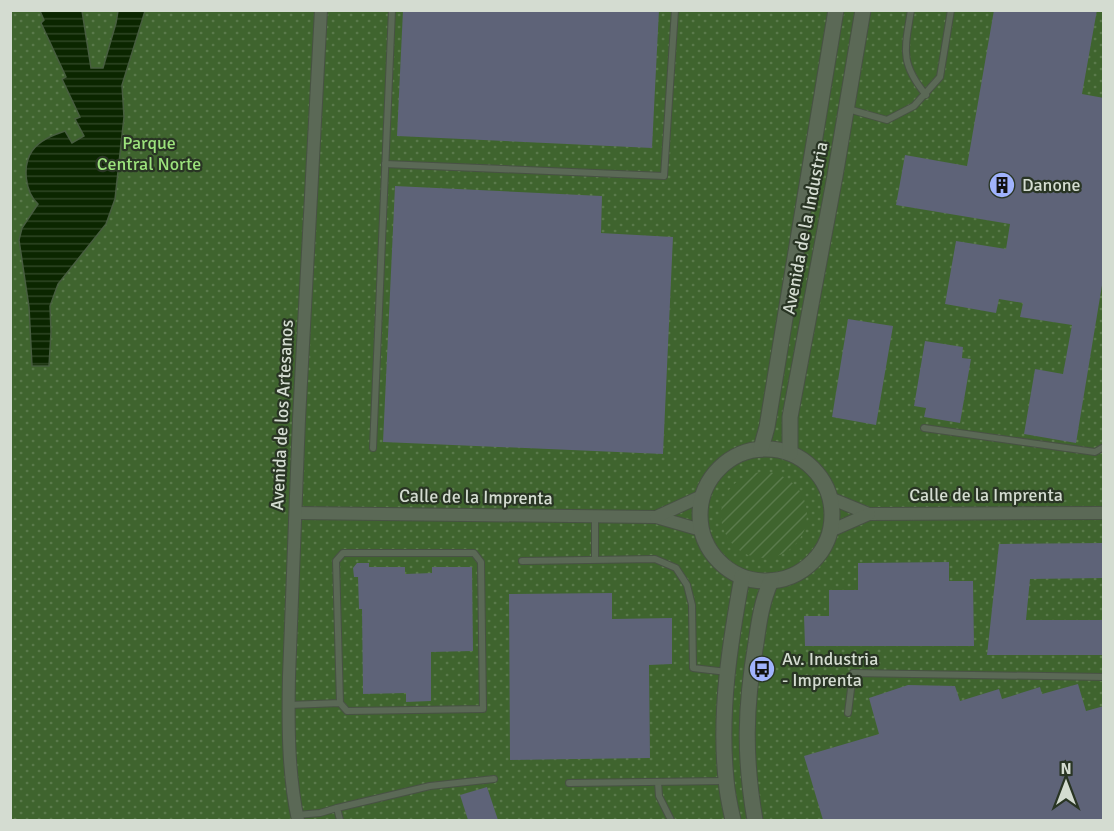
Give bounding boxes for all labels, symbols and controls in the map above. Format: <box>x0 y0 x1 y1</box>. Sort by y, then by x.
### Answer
park label: Parque Central Norte <box>97 132 201 175</box>
street label: Avenida de la Industria <box>777 140 833 316</box>
building icon: Danone <box>987 170 1017 200</box>
place label: Danone <box>1022 174 1081 196</box>
street label: Avenida de los Artesanos <box>266 319 298 511</box>
street label: Calle de la Imprenta <box>909 484 1063 506</box>
street label: Calle de la Imprenta <box>399 485 553 509</box>
place label: Av. Industria - Imprenta <box>782 648 878 691</box>
bus stop icon: Av. Industria - Imprenta <box>747 654 777 684</box>
north arrow <box>1036 753 1096 813</box>
text: N <box>1060 759 1072 779</box>

